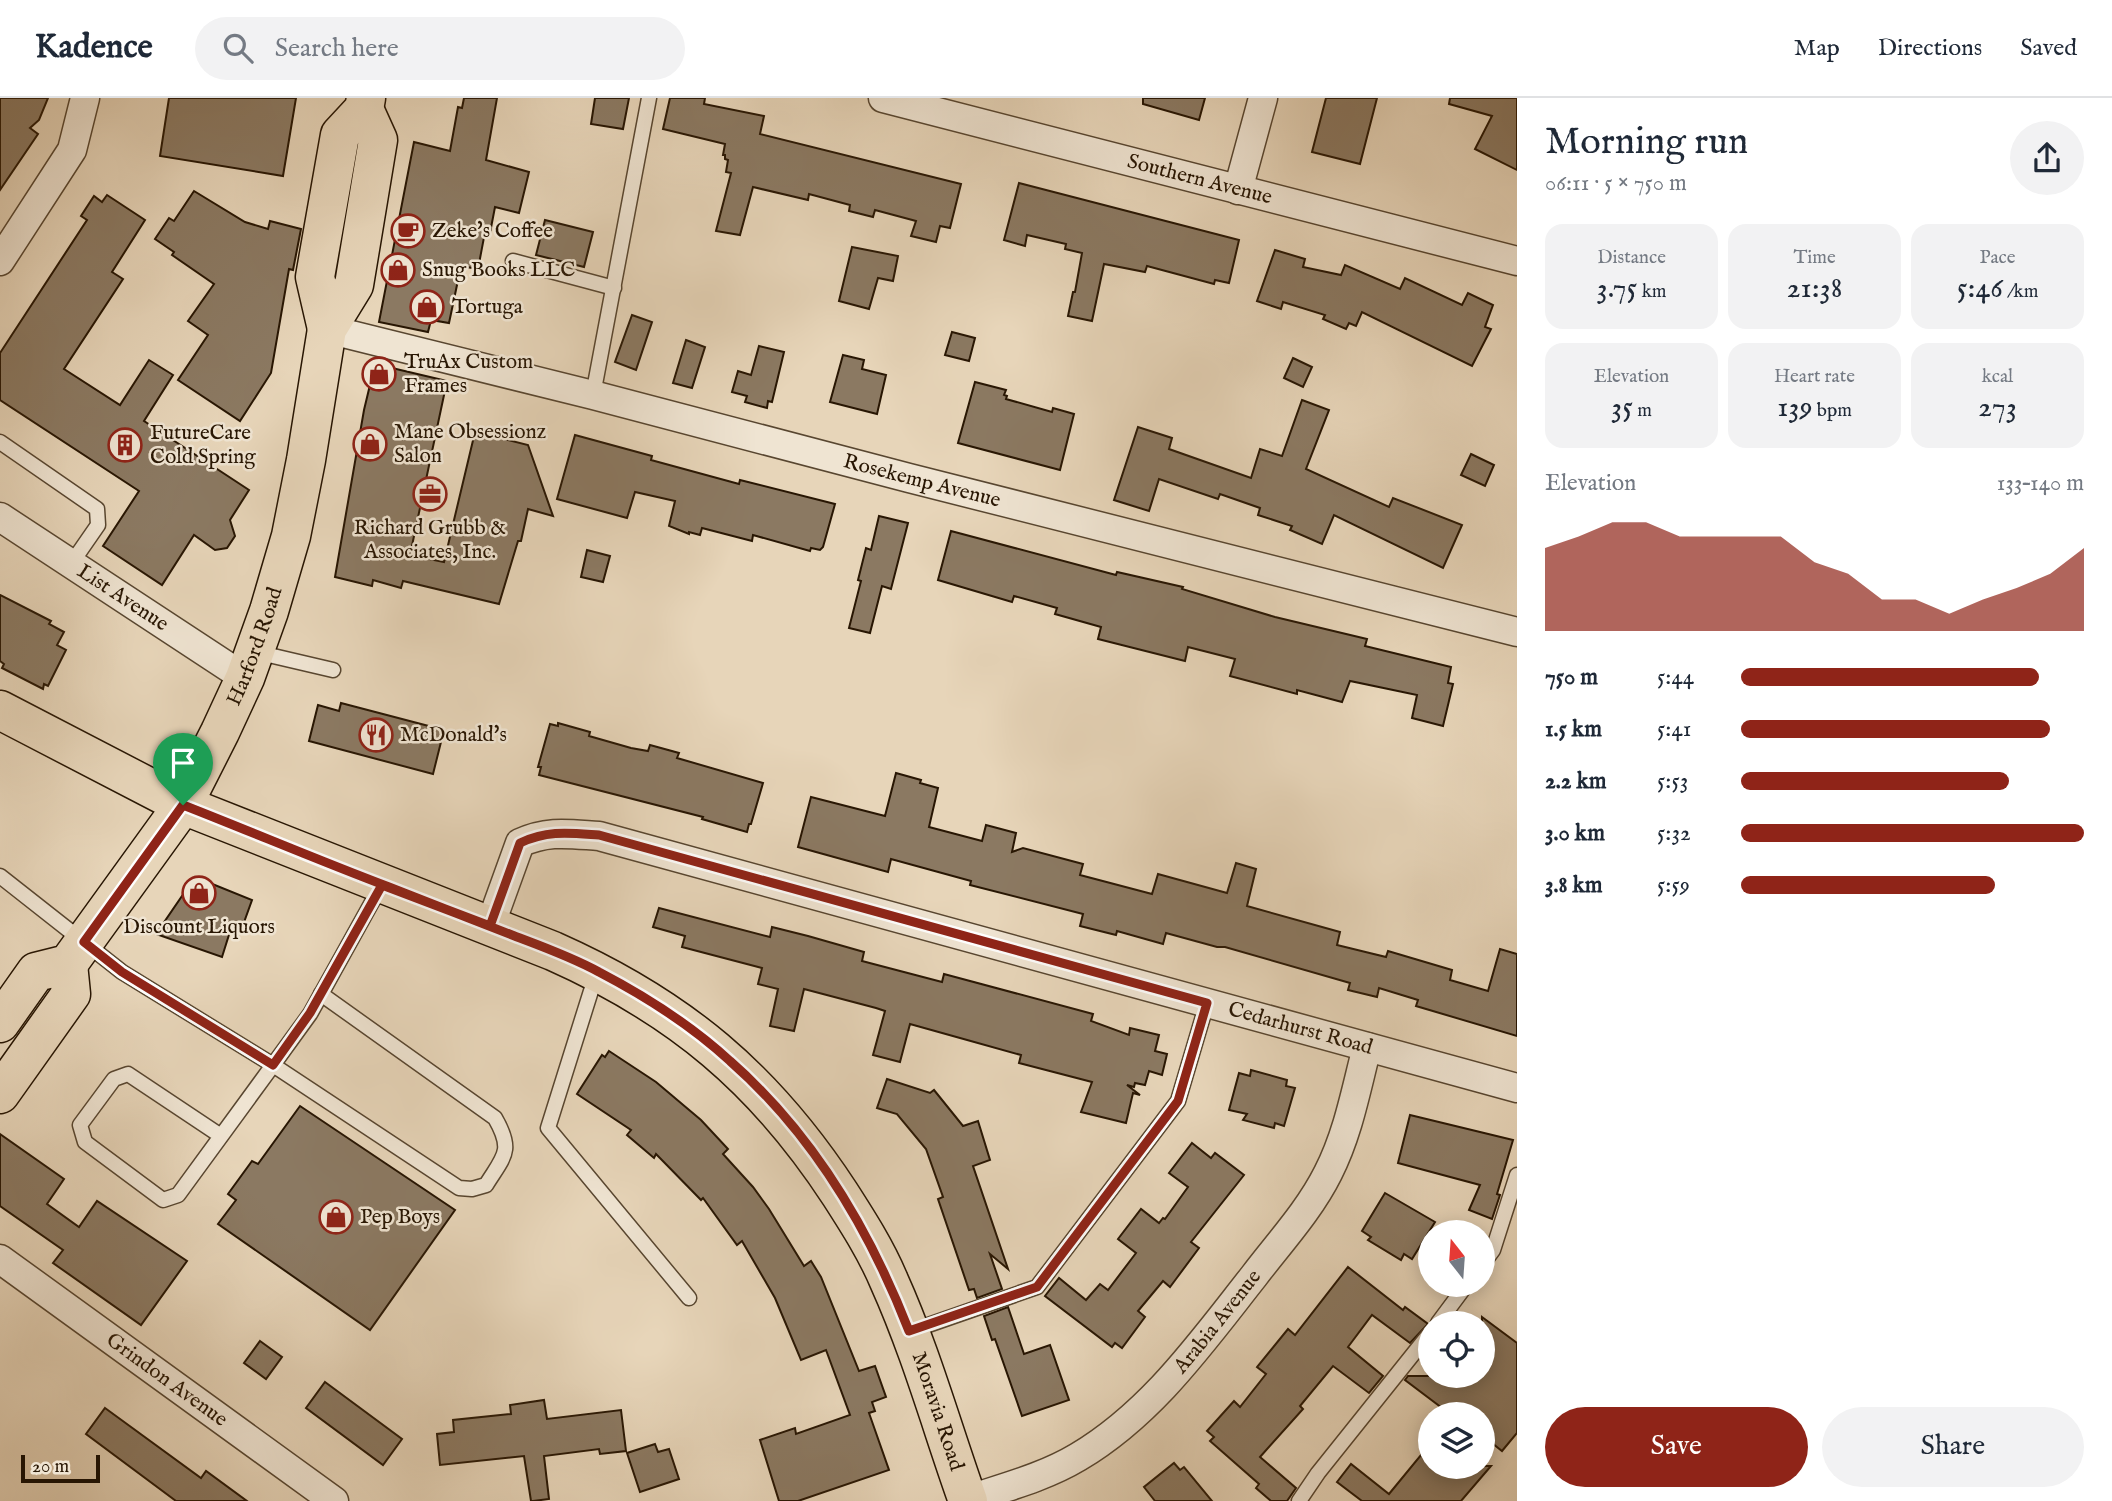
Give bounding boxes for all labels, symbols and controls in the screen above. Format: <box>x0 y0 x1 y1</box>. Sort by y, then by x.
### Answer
search box <box>195 17 685 80</box>
text: Kadence <box>35 27 153 69</box>
icon: search <box>219 29 257 67</box>
text: Search here <box>275 32 399 65</box>
text: Map <box>1794 33 1840 64</box>
text: Directions <box>1878 33 1982 64</box>
text: Saved <box>2020 33 2077 64</box>
text: Morning run <box>1545 119 1748 167</box>
button: share <box>2010 121 2084 195</box>
street label: Southern Avenue <box>1124 148 1275 211</box>
text: 06:11 · 5 × 750 m <box>1545 169 1687 198</box>
cafe icon: Zeke's Coffee <box>389 212 427 250</box>
place label: Zeke's Coffee <box>432 218 553 245</box>
text: Distance <box>1597 246 1666 270</box>
text: Time <box>1793 246 1836 270</box>
text: Pace <box>1980 246 2015 270</box>
shop icon: Snug Books LLC <box>379 251 417 289</box>
place label: Snug Books LLC <box>422 257 575 284</box>
text: 3.75 <box>1597 270 1637 308</box>
text: 21:38 <box>1786 270 1843 308</box>
text: 5:46 <box>1957 270 2003 308</box>
text: km <box>1637 280 1666 304</box>
text: /km <box>2003 280 2038 304</box>
shop icon: Tortuga <box>408 288 446 326</box>
place label: Tortuga <box>452 294 524 321</box>
place label: TruAx Custom Frames <box>404 349 533 400</box>
shop icon: TruAx Custom Frames <box>360 355 398 393</box>
text: Elevation <box>1594 365 1669 389</box>
text: Heart rate <box>1774 365 1855 389</box>
text: kcal <box>1982 365 2013 389</box>
text: 35 <box>1611 389 1633 427</box>
text: 139 <box>1777 389 1813 427</box>
text: 273 <box>1978 389 2017 427</box>
text: m <box>1633 399 1652 423</box>
text: bpm <box>1813 399 1852 423</box>
place label: Mane Obsessionz Salon <box>394 419 547 470</box>
place label: FutureCare Cold Spring <box>150 420 256 471</box>
shop icon: Mane Obsessionz Salon <box>351 425 389 463</box>
building icon: FutureCare Cold Spring <box>106 426 144 464</box>
street label: Rosekemp Avenue <box>840 448 1004 514</box>
text: Elevation <box>1545 469 1636 498</box>
text: 133–140 m <box>1997 469 2084 498</box>
office icon: Richard Grubb & Associates, Inc. <box>411 475 449 513</box>
place label: Richard Grubb & Associates, Inc. <box>354 515 506 566</box>
street label: List Avenue <box>72 558 174 638</box>
street label: Harford Road <box>220 583 289 710</box>
text: 750 m <box>1545 663 1598 692</box>
text: 5:44 <box>1657 663 1694 692</box>
text: 1.5 km <box>1545 715 1602 744</box>
text: 5:41 <box>1657 715 1691 744</box>
restaurant icon: McDonald's <box>357 716 395 754</box>
place label: McDonald's <box>400 722 507 749</box>
pin <box>153 733 213 805</box>
icon: arrive <box>164 744 202 782</box>
text: 2.2 km <box>1545 767 1607 796</box>
text: 5:53 <box>1657 767 1688 796</box>
text: 3.0 km <box>1545 819 1605 848</box>
text: 5:32 <box>1657 819 1691 848</box>
text: 3.8 km <box>1545 871 1603 900</box>
text: 5:59 <box>1657 871 1690 900</box>
shop icon: Discount Liquors <box>180 874 218 912</box>
place label: Discount Liquors <box>123 914 275 941</box>
street label: Cedarhurst Road <box>1225 996 1377 1061</box>
shop icon: Pep Boys <box>317 1198 355 1236</box>
place label: Pep Boys <box>360 1204 440 1231</box>
north arrow <box>1418 1220 1494 1297</box>
map controls <box>1418 1220 1495 1479</box>
street label: Arabia Avenue <box>1167 1264 1268 1380</box>
button: locate <box>1418 1311 1495 1388</box>
street label: Grindon Avenue <box>101 1327 233 1433</box>
street label: Moravia Road <box>905 1348 970 1475</box>
button: layers <box>1418 1402 1495 1479</box>
button: Save <box>1545 1407 1808 1487</box>
button: Share <box>1822 1407 2084 1487</box>
scale bar <box>21 1452 100 1484</box>
text: 20 m <box>32 1455 69 1479</box>

